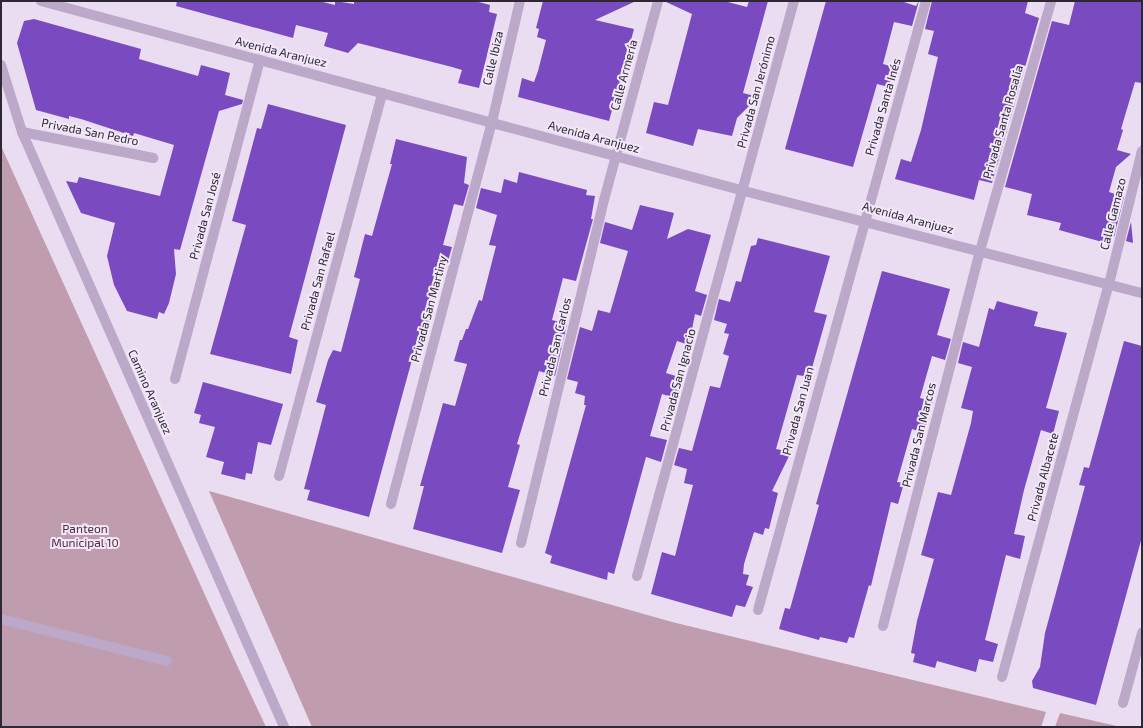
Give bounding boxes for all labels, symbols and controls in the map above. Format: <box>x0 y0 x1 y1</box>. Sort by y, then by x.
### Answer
street label: Calle Ibiza <box>480 29 506 87</box>
street label: Avenida Aranjuez <box>234 34 328 70</box>
street label: Privada San Jerónimo <box>734 34 778 150</box>
street label: Calle Armería <box>608 38 640 112</box>
street label: Privada Santa Inés <box>862 57 904 157</box>
street label: Privada Santa Rosalía <box>980 63 1026 181</box>
street label: Privada San Pedro <box>40 116 140 148</box>
street label: Avenida Aranjuez <box>547 118 641 156</box>
street label: Privada San José <box>186 171 224 261</box>
street label: Calle Gamazo <box>1097 176 1129 252</box>
street label: Avenida Aranjuez <box>861 199 955 237</box>
street label: Privada San Rafael <box>298 230 338 332</box>
street label: Privada San Martiny <box>408 254 450 364</box>
street label: Privada San Carlos <box>536 296 574 398</box>
street label: Privada San Ignacio <box>657 327 699 433</box>
street label: Camino Aranjuez <box>125 347 175 437</box>
street label: Privada San Juan <box>779 365 817 457</box>
street label: Privada San Marcos <box>899 381 939 489</box>
street label: Privada Albacete <box>1024 431 1062 523</box>
park label: Panteon Municipal 10 <box>51 522 119 550</box>

